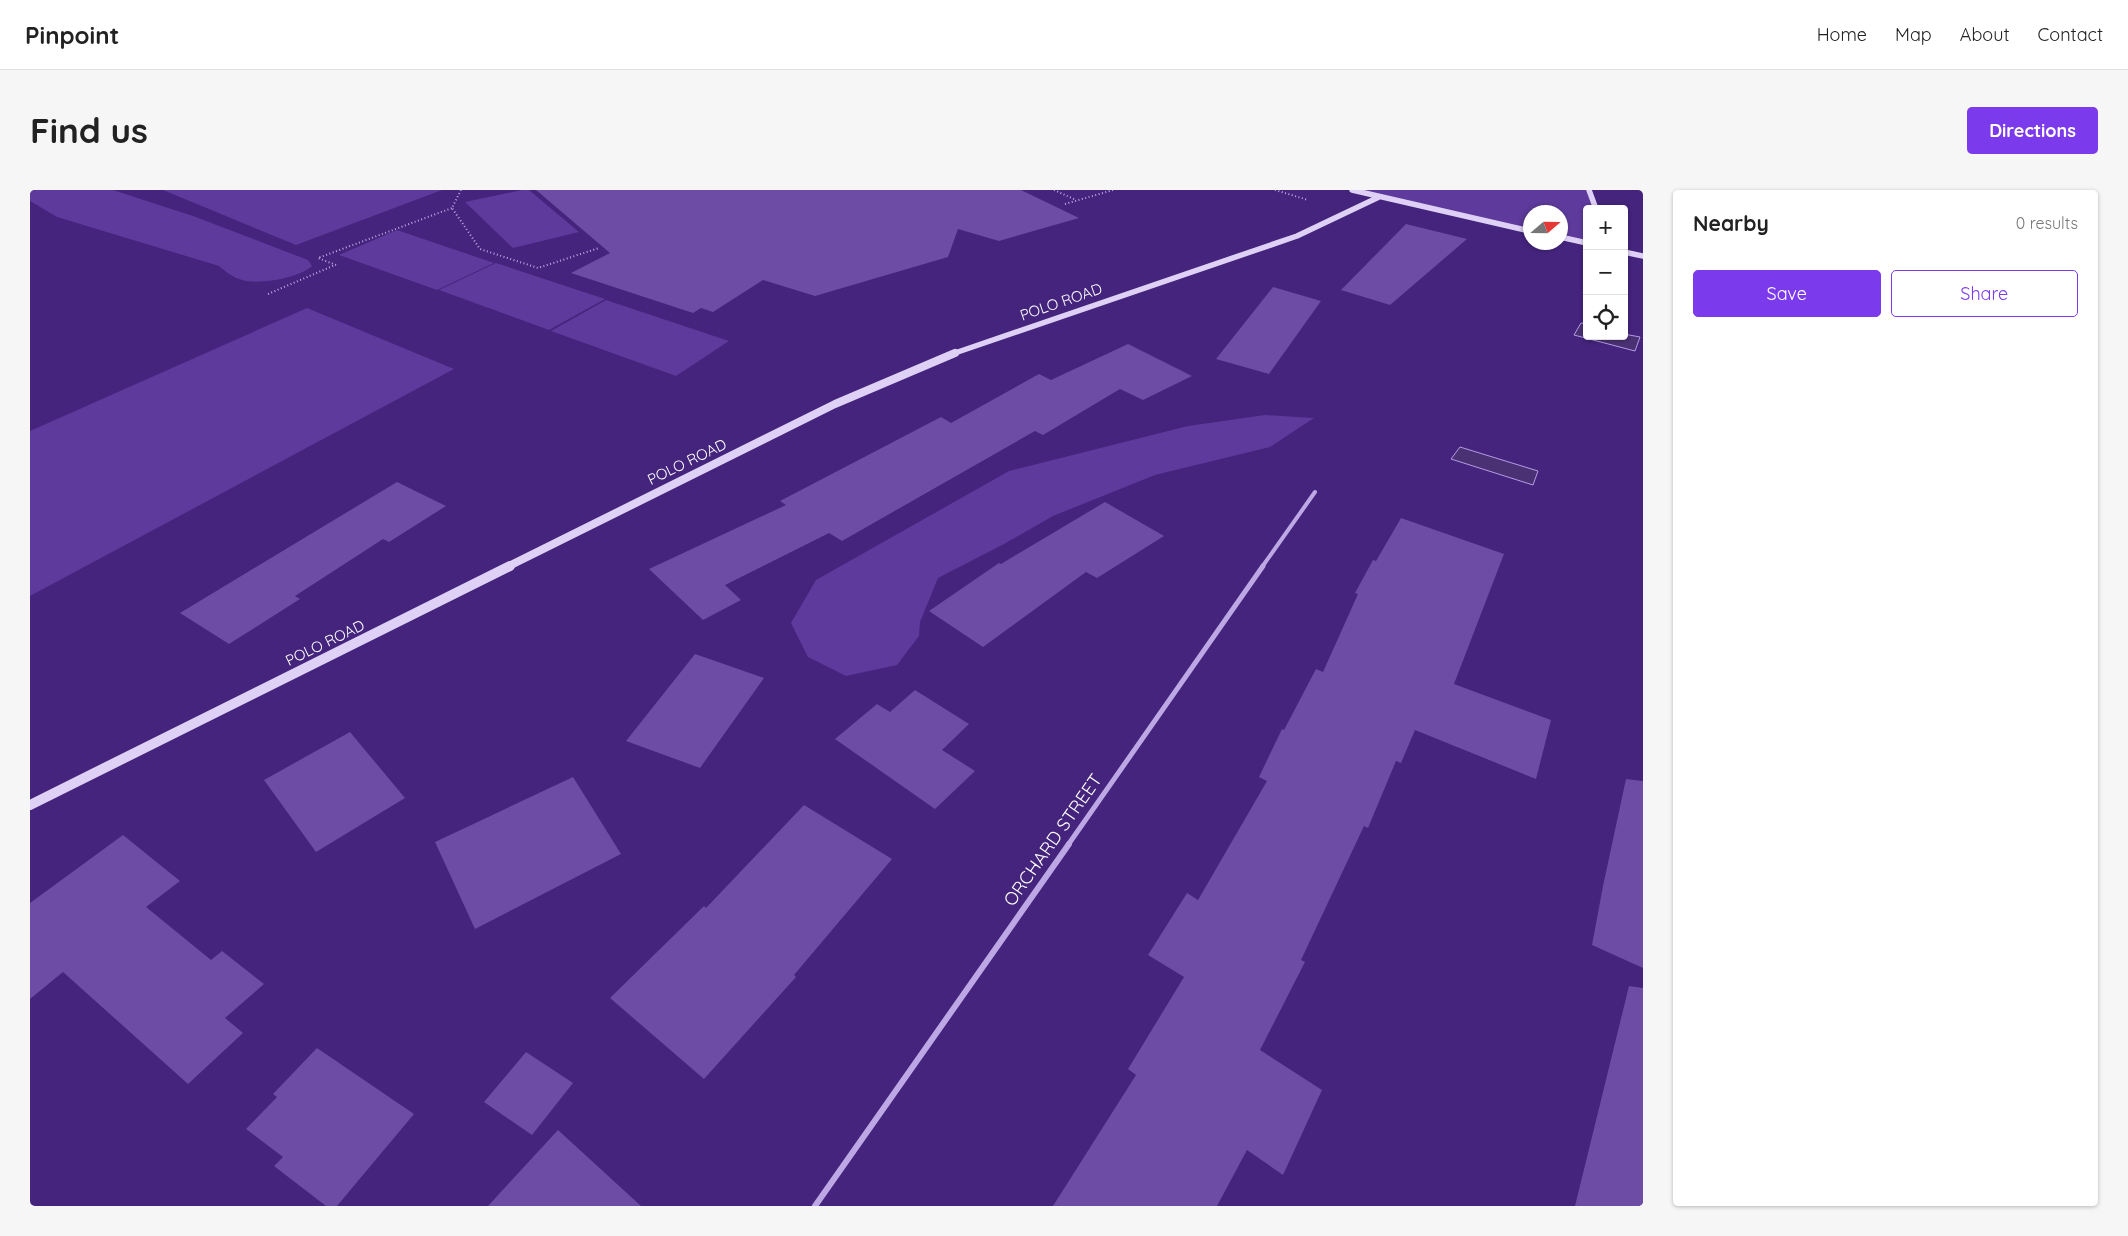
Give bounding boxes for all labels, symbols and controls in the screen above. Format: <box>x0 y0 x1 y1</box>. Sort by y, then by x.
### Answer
text: Pinpoint <box>25 20 119 50</box>
text: Home <box>1817 23 1867 46</box>
text: Map <box>1895 23 1932 46</box>
text: About <box>1960 23 2010 46</box>
text: Contact <box>2038 23 2103 46</box>
button: Directions <box>1967 107 2098 154</box>
text: Find us <box>30 108 148 152</box>
north arrow <box>1523 205 1568 250</box>
map controls <box>1583 205 1628 340</box>
button: + <box>1583 205 1628 250</box>
text: Nearby <box>1693 210 1769 236</box>
text: 0 results <box>2016 213 2078 233</box>
button: − <box>1583 250 1628 295</box>
button: Save <box>1693 270 1881 317</box>
button: Share <box>1891 270 2078 317</box>
street label: POLO ROAD <box>1017 279 1105 324</box>
button: locate <box>1583 295 1628 340</box>
street label: POLO ROAD <box>644 434 730 489</box>
street label: POLO ROAD <box>282 615 368 670</box>
street label: ORCHARD STREET <box>998 769 1107 910</box>

